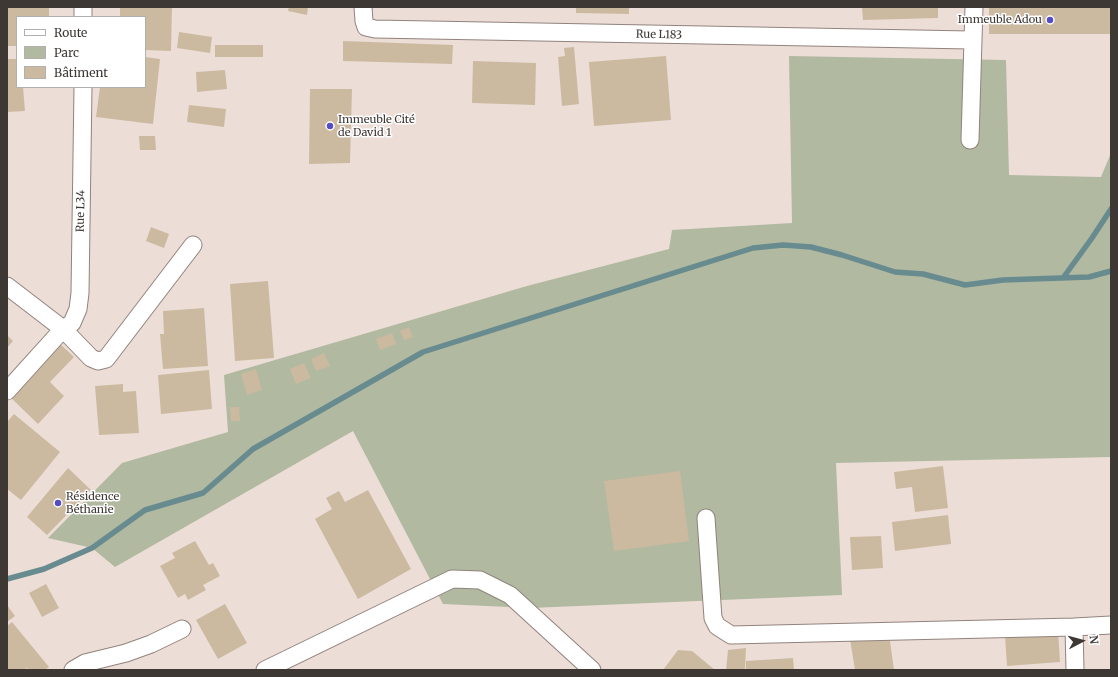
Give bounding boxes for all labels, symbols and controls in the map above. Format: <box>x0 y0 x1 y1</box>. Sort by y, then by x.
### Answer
place label: Immeuble Adou <box>958 13 1042 27</box>
marker: Immeuble Adou <box>1045 15 1055 25</box>
legend <box>16 16 146 88</box>
text: Route <box>54 25 87 40</box>
street label: Rue L183 <box>636 28 682 42</box>
text: Parc <box>54 45 79 60</box>
text: Bâtiment <box>54 65 108 80</box>
place label: Immeuble Cité de David 1 <box>338 113 415 139</box>
marker: Immeuble Cité de David 1 <box>325 121 335 131</box>
street label: Rue L34 <box>74 190 88 232</box>
place label: Résidence Béthanie <box>66 490 119 516</box>
marker: Résidence Béthanie <box>53 498 63 508</box>
north arrow <box>1062 621 1102 661</box>
text: N <box>1087 635 1101 645</box>

